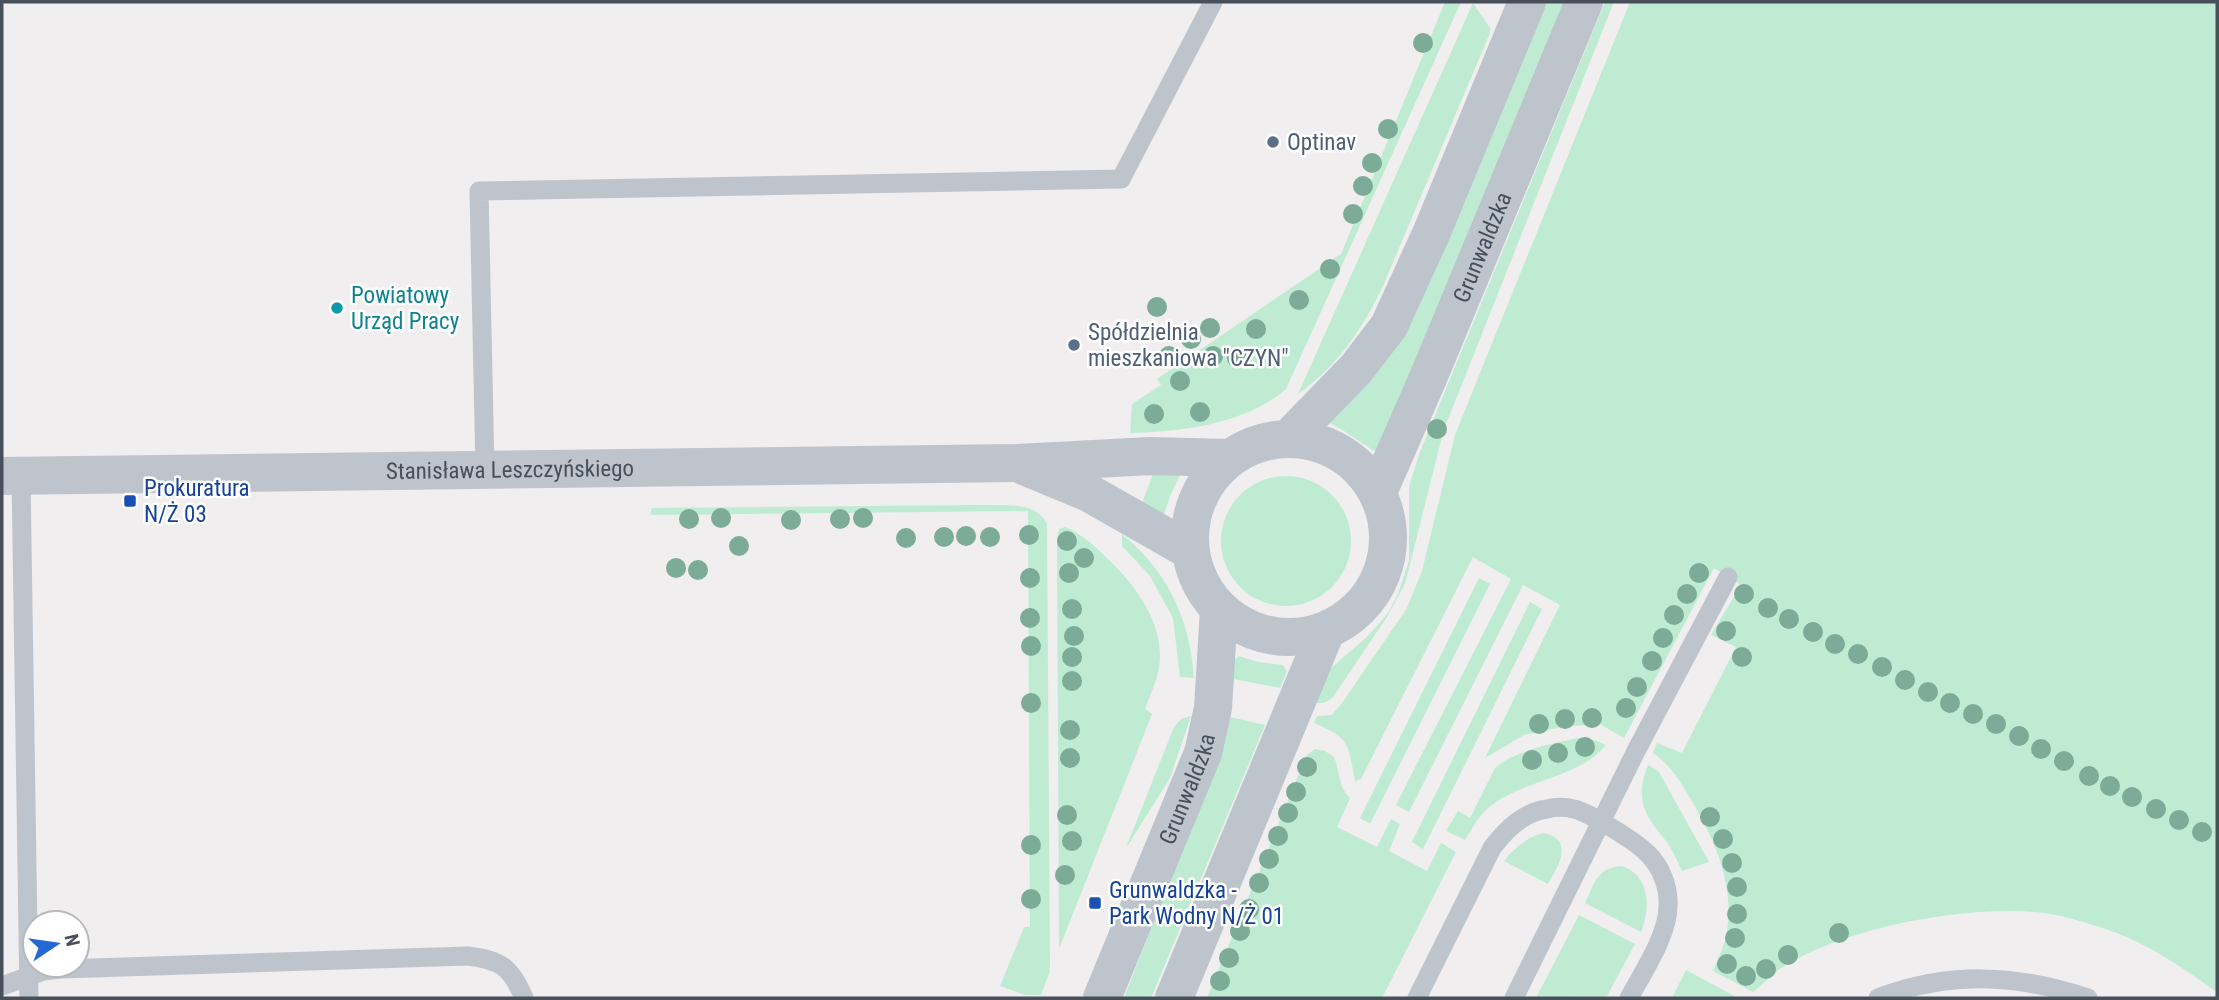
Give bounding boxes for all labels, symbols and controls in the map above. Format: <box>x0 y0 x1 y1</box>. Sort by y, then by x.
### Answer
place label: Optinav <box>1287 129 1356 156</box>
marker: Optinav <box>1265 134 1281 150</box>
street label: Grunwaldzka <box>1448 188 1518 307</box>
place label: Powiatowy Urząd Pracy <box>351 282 460 335</box>
marker: Powiatowy Urząd Pracy <box>329 300 345 316</box>
place label: Spółdzielnia mieszkaniowa "CZYN" <box>1088 319 1289 372</box>
marker: Spółdzielnia mieszkaniowa "CZYN" <box>1066 337 1082 353</box>
street label: Stanisława Leszczyńskiego <box>386 455 634 485</box>
place label: Prokuratura N/Ż 03 <box>144 475 250 528</box>
marker: Prokuratura N/Ż 03 <box>122 493 138 509</box>
street label: Grunwaldzka <box>1154 731 1221 849</box>
place label: Grunwaldzka - Park Wodny N/Ż 01 <box>1109 877 1284 930</box>
marker: Grunwaldzka - Park Wodny N/Ż 01 <box>1087 895 1103 911</box>
north arrow <box>21 909 91 979</box>
text: N <box>60 932 85 949</box>

